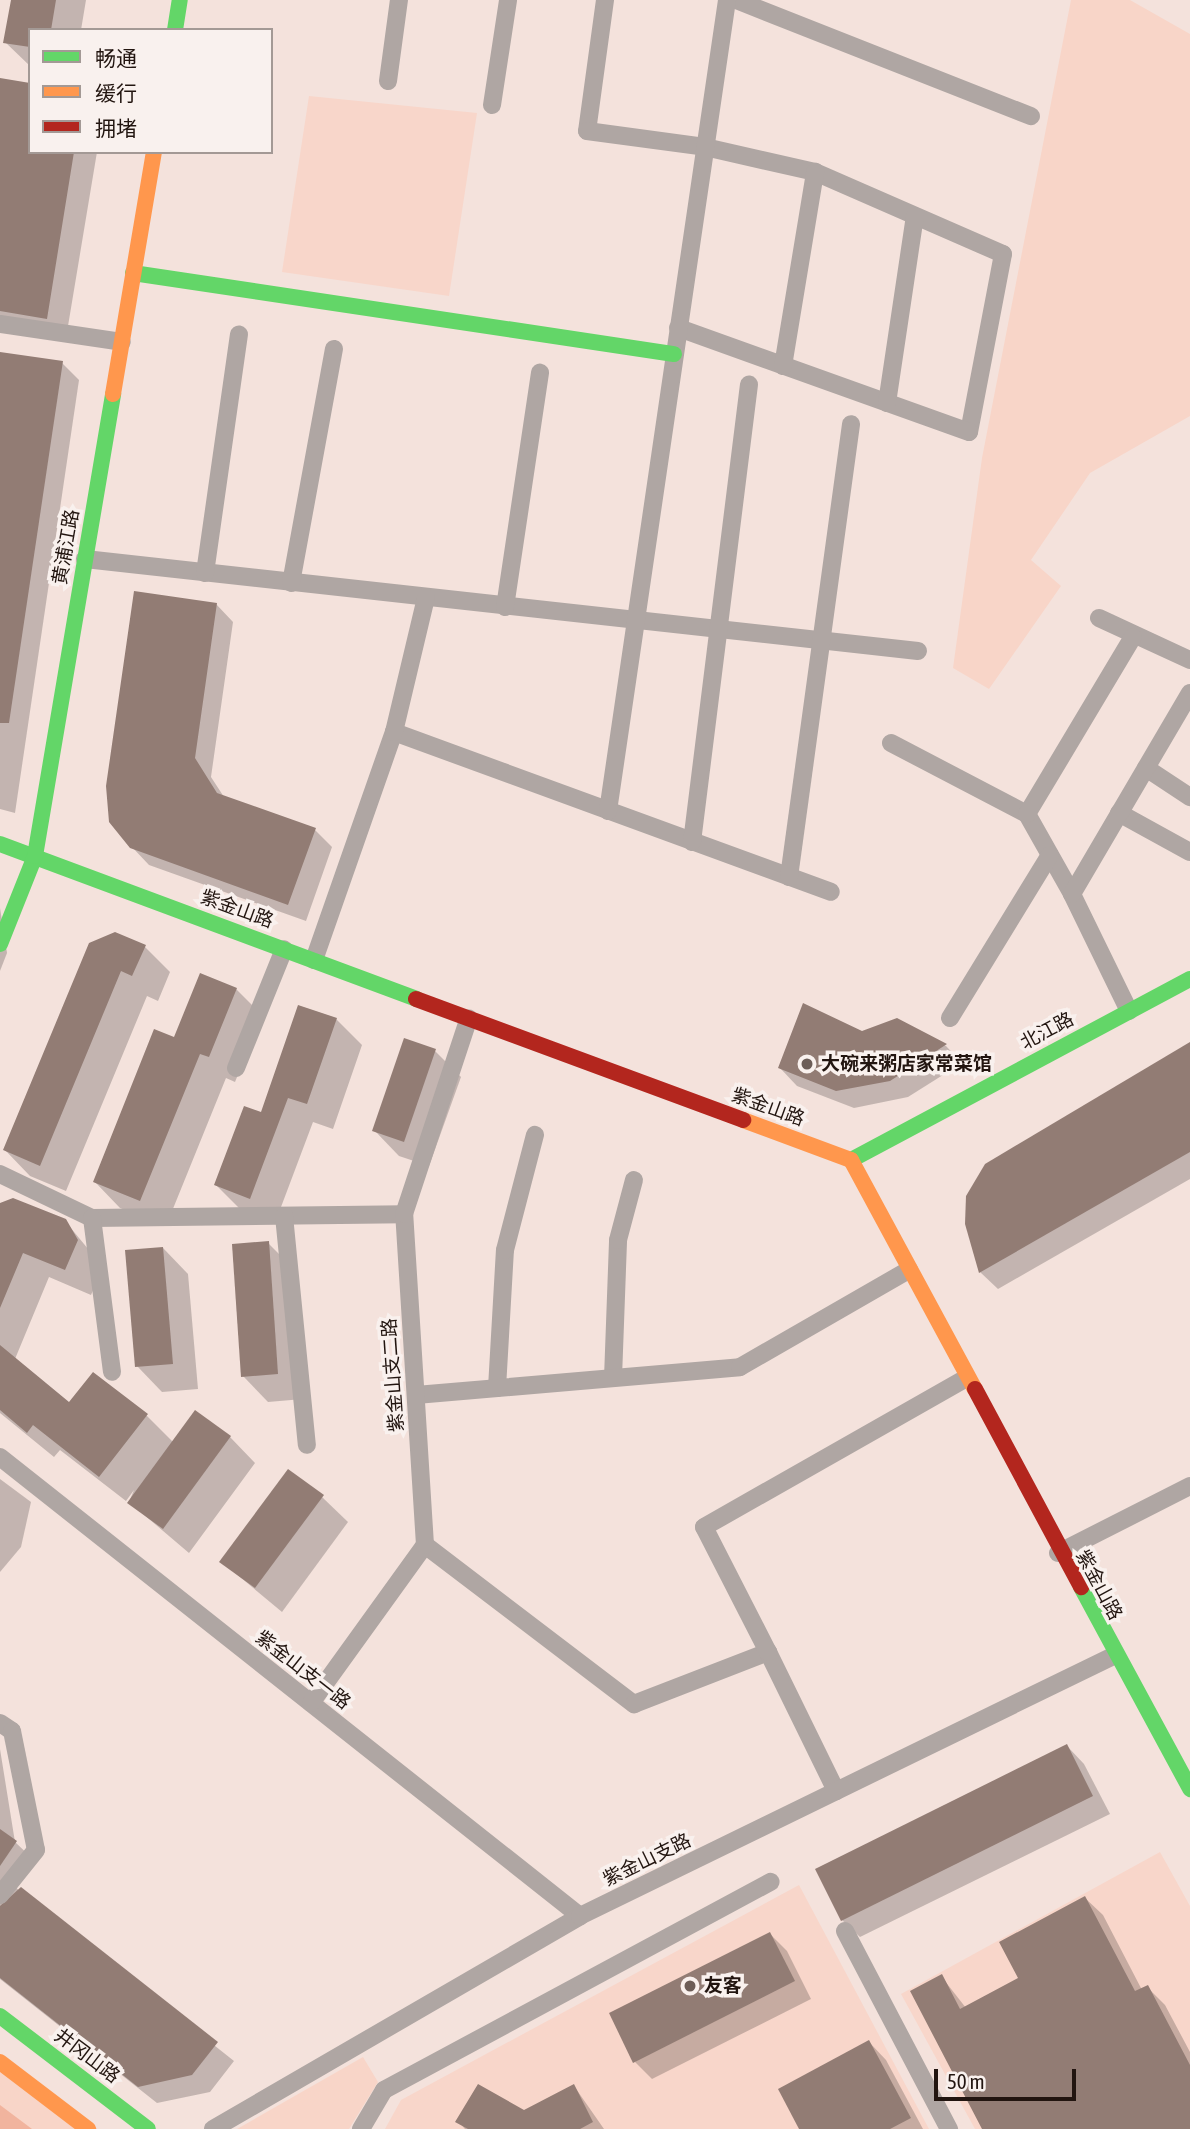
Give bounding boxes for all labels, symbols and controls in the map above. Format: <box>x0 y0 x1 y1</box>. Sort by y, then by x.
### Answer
legend <box>28 28 273 154</box>
text: 畅通 <box>95 46 137 70</box>
text: 缓行 <box>95 81 137 105</box>
text: 拥堵 <box>95 116 137 140</box>
street label: 黄浦江路 <box>48 508 84 586</box>
street label: 紫金山路 <box>197 885 277 933</box>
street label: 北江路 <box>1016 1008 1078 1054</box>
place label: 大碗来粥店家常菜馆 <box>821 1053 992 1075</box>
marker: 大碗来粥店家常菜馆 <box>799 1056 815 1072</box>
street label: 紫金山路 <box>728 1083 808 1131</box>
street label: 紫金山支二路 <box>378 1317 408 1433</box>
street label: 紫金山路 <box>1071 1546 1127 1624</box>
street label: 紫金山支一路 <box>251 1626 355 1714</box>
street label: 紫金山支路 <box>599 1829 695 1891</box>
place label: 友客 <box>704 1975 742 1997</box>
marker: 友客 <box>682 1978 698 1994</box>
street label: 井冈山路 <box>50 2024 124 2088</box>
scale bar <box>938 2056 1080 2100</box>
text: 50 m <box>947 2069 985 2093</box>

